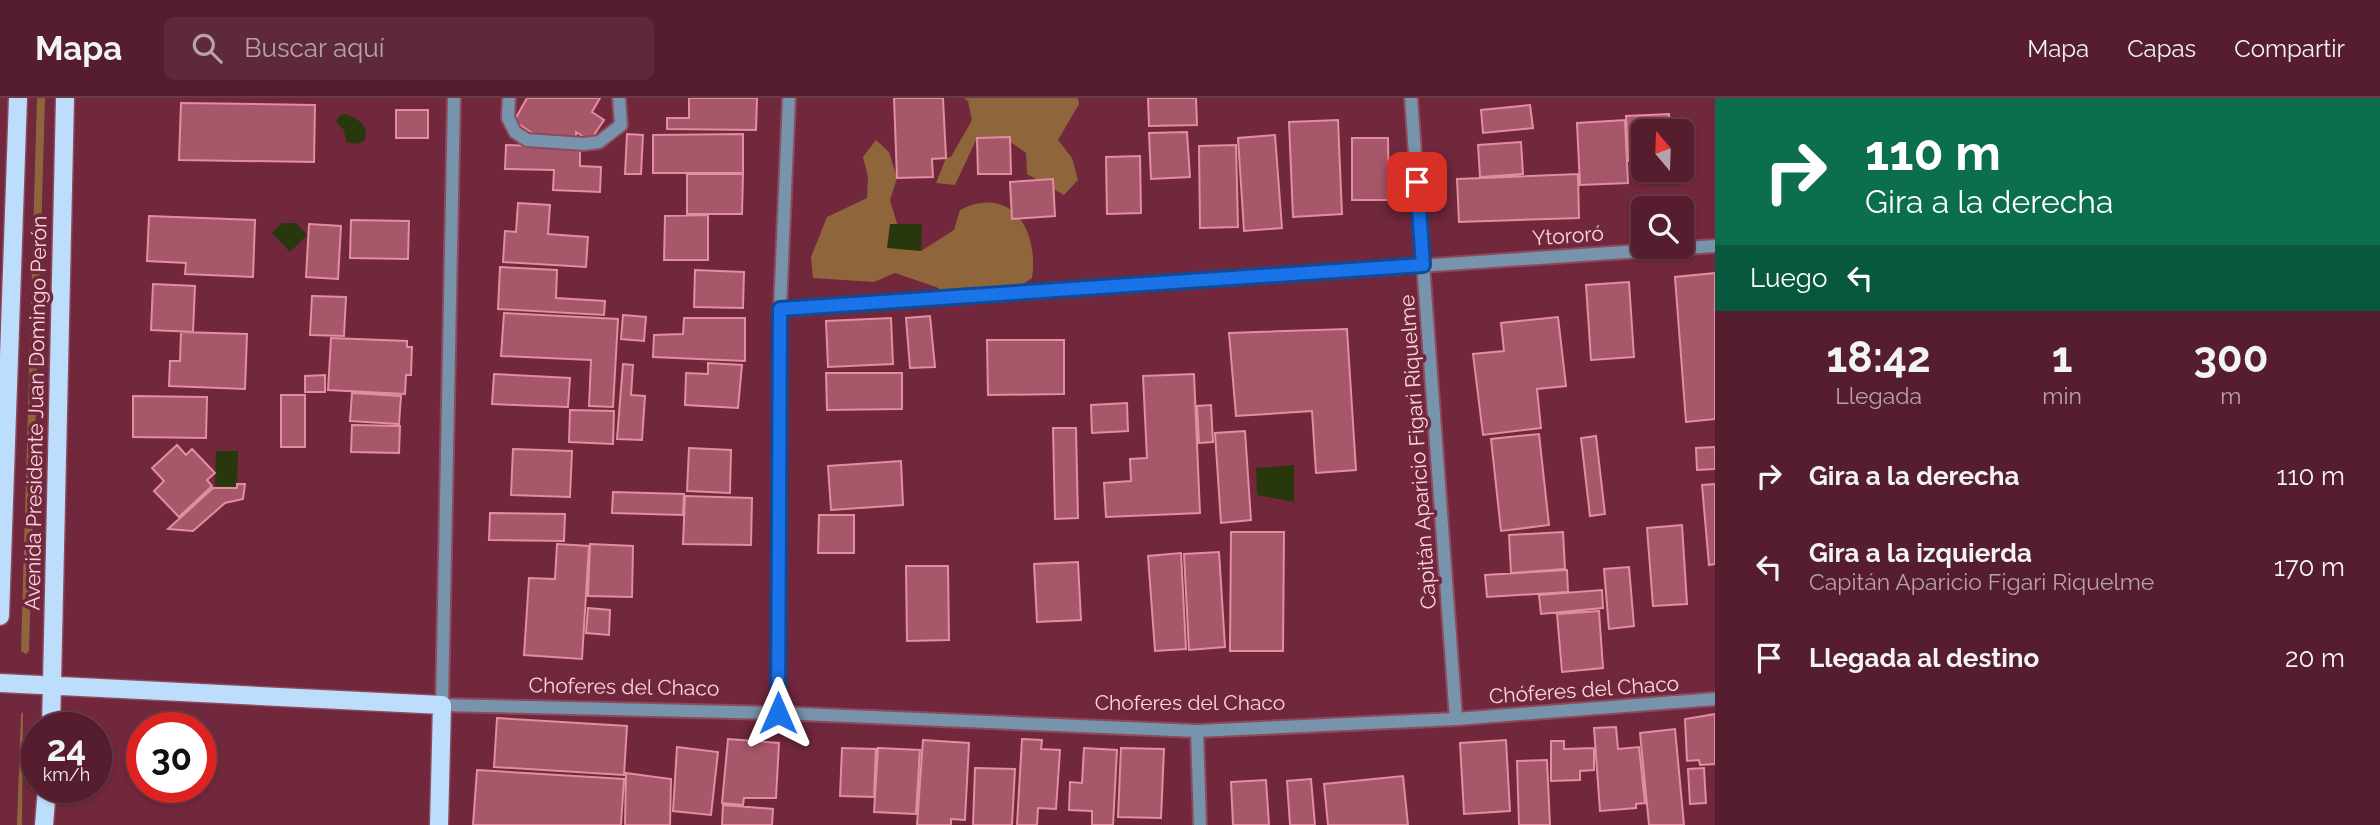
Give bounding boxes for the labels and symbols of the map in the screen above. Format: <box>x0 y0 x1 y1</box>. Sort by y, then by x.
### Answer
north arrow <box>1631 119 1694 182</box>
pin <box>1387 152 1447 212</box>
street label: Avenida Presidente Juan Domingo Perón <box>20 215 51 611</box>
street label: Ytororó <box>1531 221 1605 250</box>
street label: Capitán Aparicio Figari Riquelme <box>1394 294 1441 610</box>
street label: Chóferes del Chaco <box>1488 670 1680 709</box>
street label: Choferes del Chaco <box>529 672 720 701</box>
position arrow <box>741 676 815 750</box>
street label: Choferes del Chaco <box>1095 690 1285 715</box>
speed limit sign: 30 <box>126 712 217 803</box>

